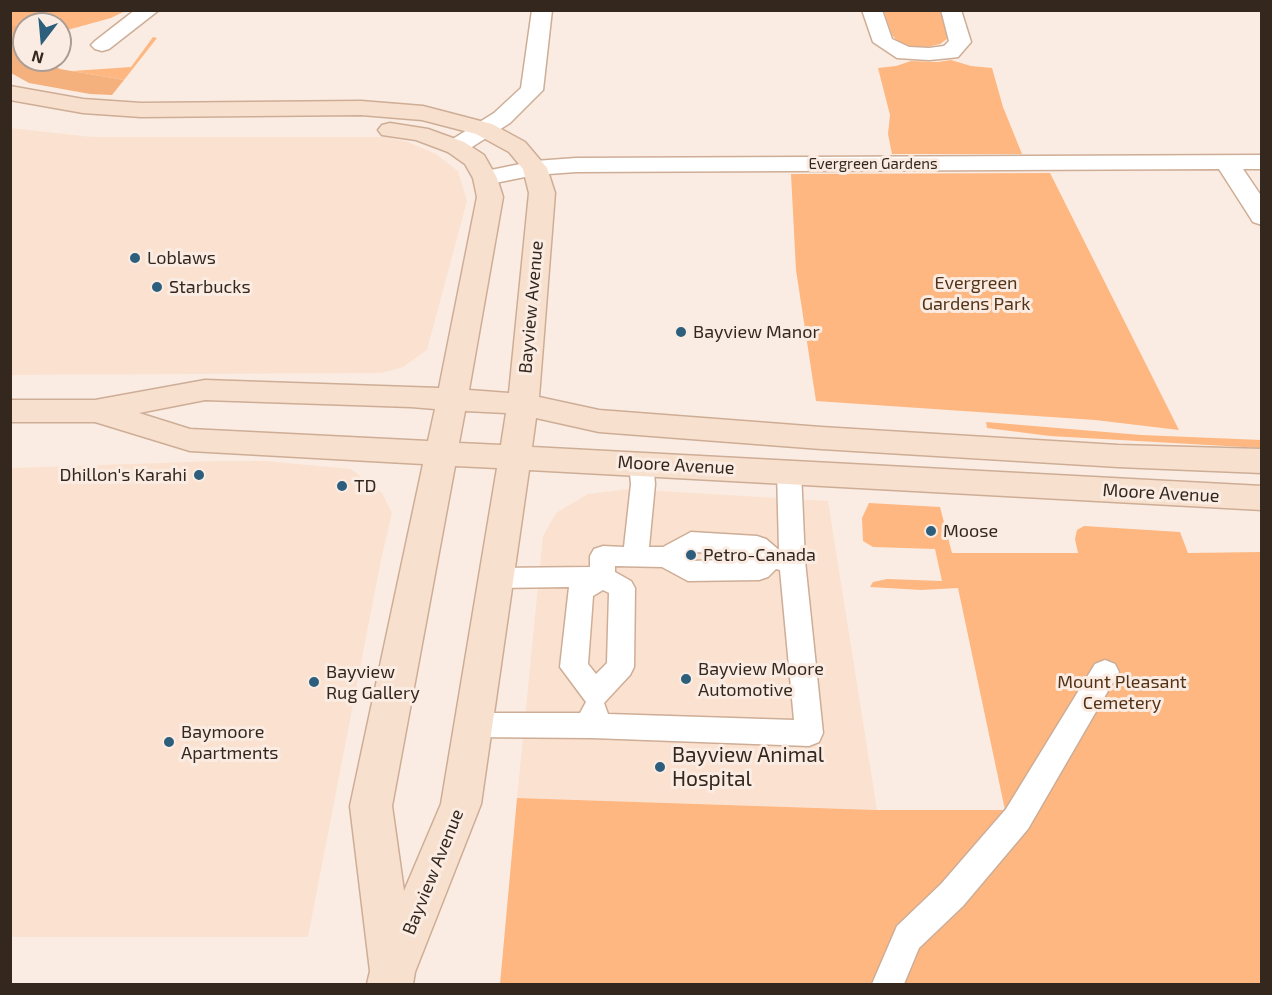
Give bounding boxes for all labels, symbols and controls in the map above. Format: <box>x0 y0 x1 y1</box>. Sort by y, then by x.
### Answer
north arrow <box>12 12 72 72</box>
text: N <box>29 47 46 69</box>
street label: Evergreen Gardens <box>808 155 938 173</box>
street label: Bayview Avenue <box>514 240 548 374</box>
place label: Loblaws <box>147 247 216 269</box>
marker: Loblaws <box>128 251 142 265</box>
park label: Evergreen Gardens Park <box>922 272 1030 314</box>
place label: Starbucks <box>169 276 251 298</box>
marker: Starbucks <box>150 280 164 294</box>
place label: Bayview Manor <box>693 321 820 343</box>
marker: Bayview Manor <box>674 325 688 339</box>
street label: Moore Avenue <box>617 451 735 479</box>
place label: Dhillon's Karahi <box>59 464 187 486</box>
marker: Dhillon's Karahi <box>192 468 206 482</box>
place label: TD <box>354 475 376 497</box>
marker: TD <box>335 479 349 493</box>
street label: Moore Avenue <box>1102 479 1220 507</box>
place label: Moose <box>943 520 998 542</box>
marker: Moose <box>924 524 938 538</box>
place label: Petro-Canada <box>703 544 816 566</box>
marker: Petro-Canada <box>684 548 698 562</box>
place label: Bayview Moore Automotive <box>698 658 824 700</box>
place label: Bayview Rug Gallery <box>326 661 420 704</box>
park label: Mount Pleasant Cemetery <box>1057 671 1187 714</box>
marker: Bayview Moore Automotive <box>679 672 693 686</box>
marker: Bayview Rug Gallery <box>307 675 321 689</box>
place label: Baymoore Apartments <box>181 721 278 764</box>
marker: Baymoore Apartments <box>162 735 176 749</box>
place label: Bayview Animal Hospital <box>672 742 824 792</box>
marker: Bayview Animal Hospital <box>653 760 667 774</box>
street label: Bayview Avenue <box>398 806 468 938</box>

